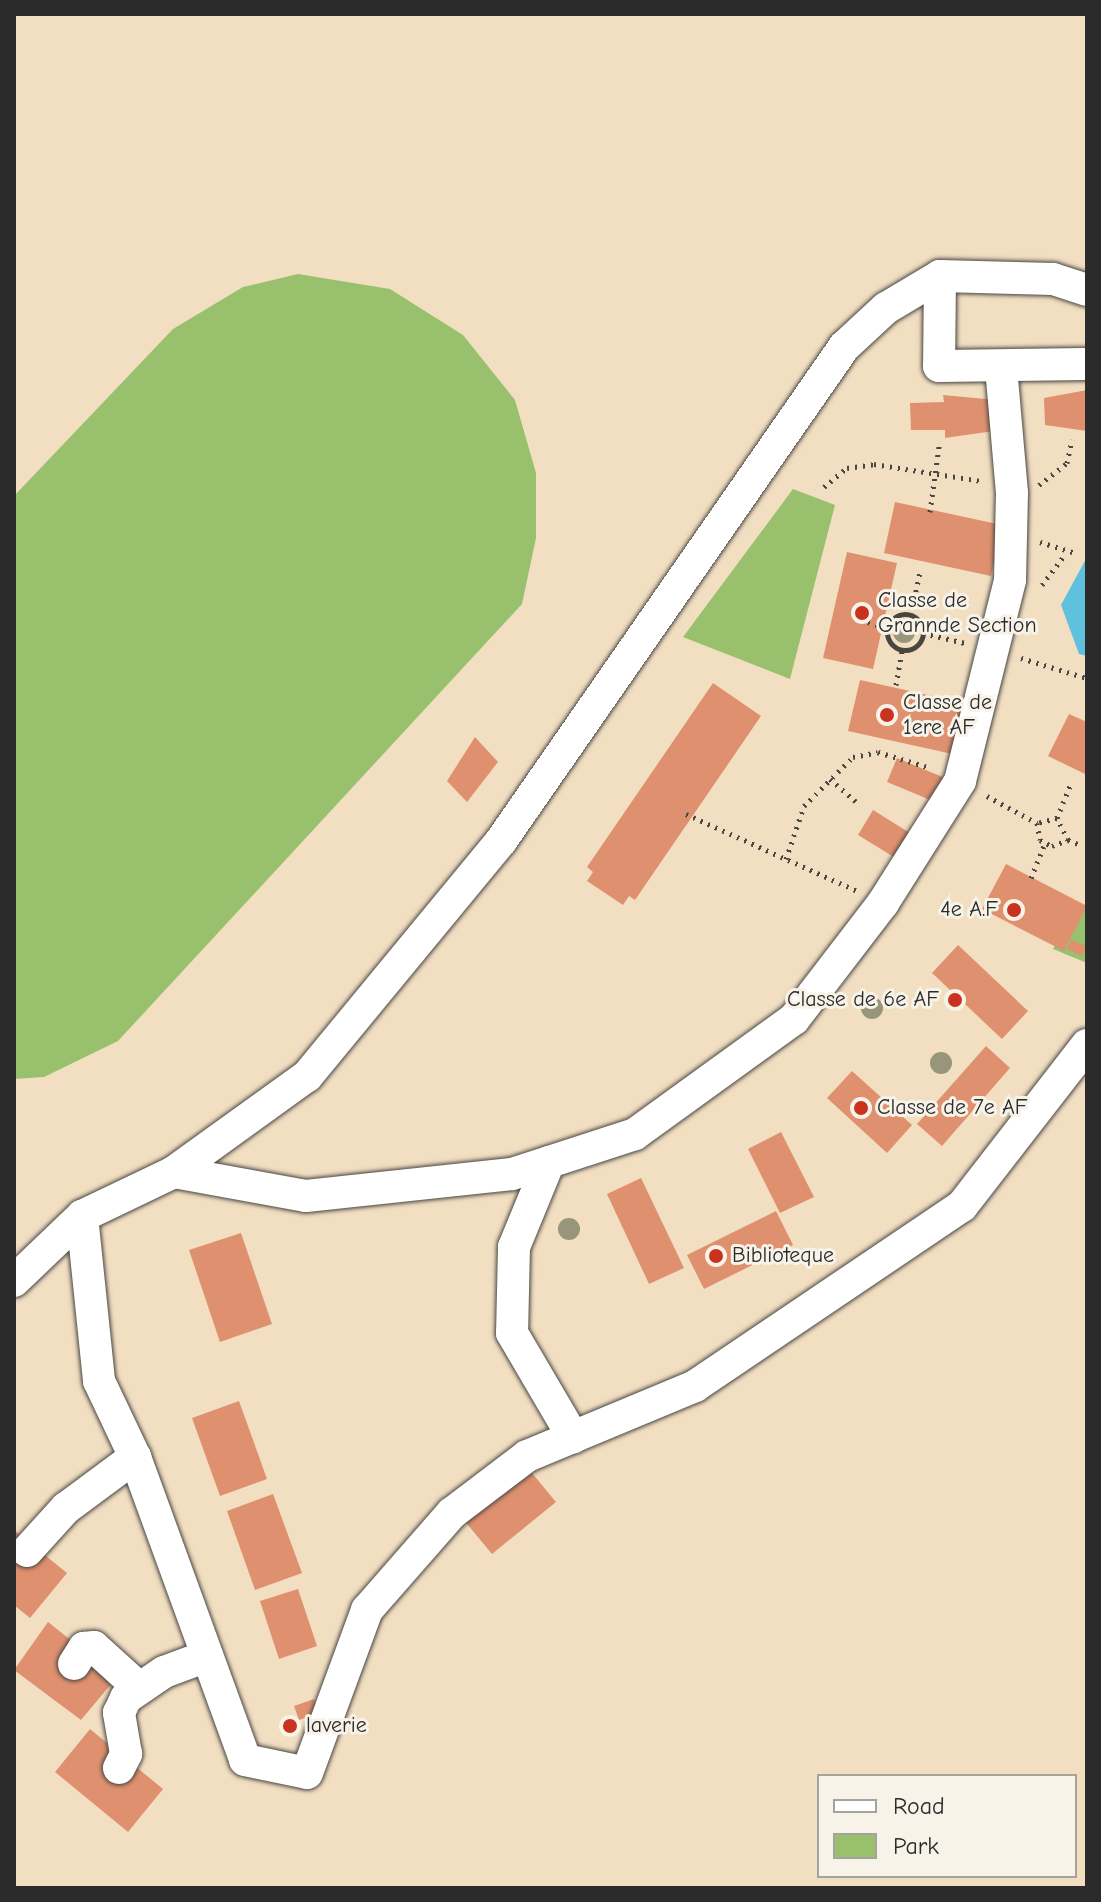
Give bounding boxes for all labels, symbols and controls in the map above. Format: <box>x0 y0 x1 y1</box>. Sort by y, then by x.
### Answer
place label: Classe de Grannde Section <box>878 587 1037 638</box>
marker: Classe de Grannde Section <box>853 604 871 622</box>
place label: Classe de 1ere AF <box>903 689 992 740</box>
marker: Classe de 1ere AF <box>878 706 896 724</box>
place label: 4e A.F <box>940 897 998 923</box>
marker: 4e A.F <box>1005 901 1023 919</box>
place label: Classe de 6e AF <box>787 987 939 1013</box>
marker: Classe de 6e AF <box>946 991 964 1009</box>
place label: Classe de 7e AF <box>877 1095 1028 1121</box>
marker: Classe de 7e AF <box>852 1099 870 1117</box>
place label: Biblioteque <box>732 1243 834 1269</box>
marker: Biblioteque <box>707 1247 725 1265</box>
place label: laverie <box>306 1713 367 1739</box>
marker: laverie <box>281 1717 299 1735</box>
legend <box>817 1774 1077 1878</box>
text: Road <box>893 1792 945 1820</box>
text: Park <box>893 1832 939 1860</box>

